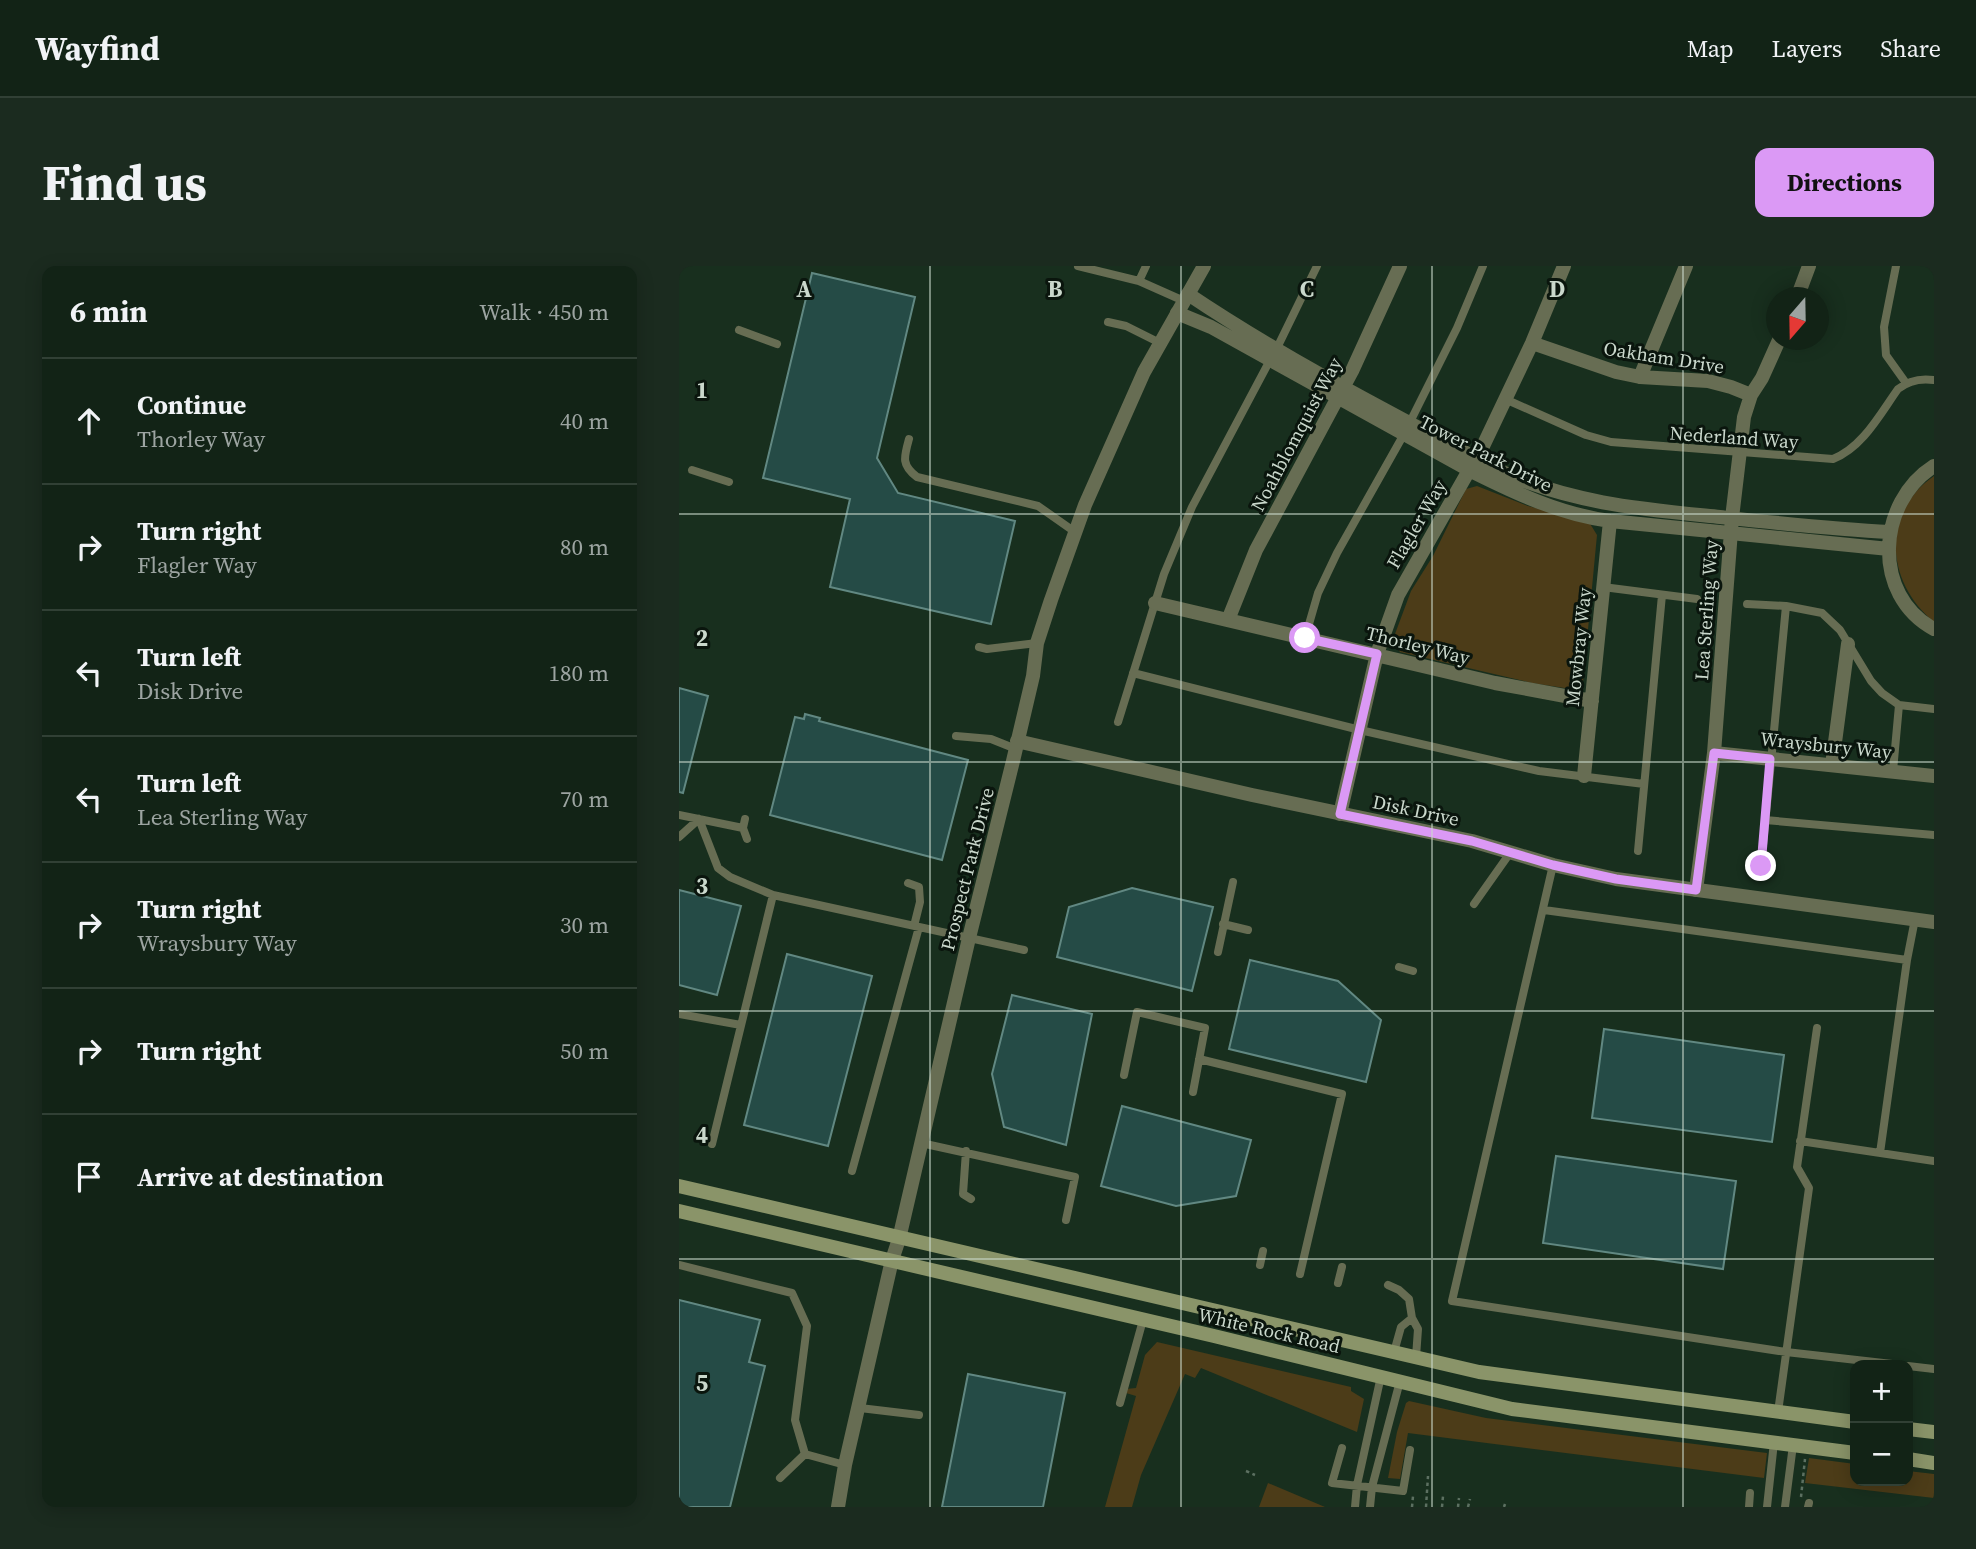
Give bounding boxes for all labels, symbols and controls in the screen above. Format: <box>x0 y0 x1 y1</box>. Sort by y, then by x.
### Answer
text: Wayfind <box>35 26 160 71</box>
text: Map <box>1687 32 1734 65</box>
text: Layers <box>1772 32 1842 65</box>
text: Share <box>1880 32 1941 65</box>
button: Directions <box>1755 148 1934 217</box>
text: Find us <box>42 149 207 216</box>
text: A <box>796 273 812 305</box>
text: B <box>1048 273 1063 305</box>
text: C <box>1300 273 1314 305</box>
text: D <box>1549 273 1565 305</box>
north arrow <box>1766 287 1829 350</box>
text: 6 min <box>70 291 148 332</box>
text: Walk · 450 m <box>479 296 609 328</box>
street label: Oakham Drive <box>1602 335 1726 379</box>
street label: Noahblomquist Way <box>1244 352 1348 516</box>
text: 1 <box>696 374 708 406</box>
text: Continue <box>137 387 246 423</box>
icon: ahead <box>70 402 108 440</box>
text: 40 m <box>560 405 609 437</box>
street label: Tower Park Drive <box>1415 408 1557 498</box>
street label: Nederland Way <box>1669 420 1800 454</box>
text: Thorley Way <box>137 423 265 455</box>
street label: Flagler Way <box>1380 474 1452 573</box>
text: Turn right <box>137 513 261 549</box>
icon: right <box>70 528 108 566</box>
text: 80 m <box>560 531 609 563</box>
street label: Lea Sterling Way <box>1688 539 1724 681</box>
text: Flagler Way <box>137 549 257 581</box>
street label: Mowbray Way <box>1559 586 1597 708</box>
street label: Thorley Way <box>1363 620 1473 671</box>
text: 2 <box>696 622 708 654</box>
route start <box>1289 622 1320 653</box>
text: Turn left <box>137 639 241 675</box>
icon: left <box>70 654 108 692</box>
text: 180 m <box>548 657 609 689</box>
text: Disk Drive <box>137 675 243 707</box>
street label: Wraysbury Way <box>1759 725 1893 765</box>
text: Turn left <box>137 765 241 801</box>
icon: left <box>70 780 108 818</box>
text: 70 m <box>560 783 609 815</box>
street label: Prospect Park Drive <box>934 785 1000 953</box>
street label: Disk Drive <box>1370 788 1462 832</box>
text: Lea Sterling Way <box>137 801 308 833</box>
route end <box>1745 850 1776 881</box>
text: 3 <box>696 870 708 902</box>
text: Turn right <box>137 891 261 927</box>
icon: right <box>70 906 108 944</box>
text: 30 m <box>560 909 609 941</box>
text: Wraysbury Way <box>137 927 297 959</box>
icon: right <box>70 1032 108 1070</box>
text: Turn right <box>137 1033 261 1069</box>
text: 50 m <box>560 1035 609 1067</box>
text: 4 <box>696 1119 708 1151</box>
icon: arrive <box>70 1158 108 1196</box>
text: Arrive at destination <box>137 1159 384 1195</box>
street label: White Rock Road <box>1195 1301 1343 1359</box>
map controls <box>1850 1360 1913 1486</box>
button: + <box>1850 1360 1913 1423</box>
text: 5 <box>696 1367 708 1399</box>
button: − <box>1850 1423 1913 1486</box>

